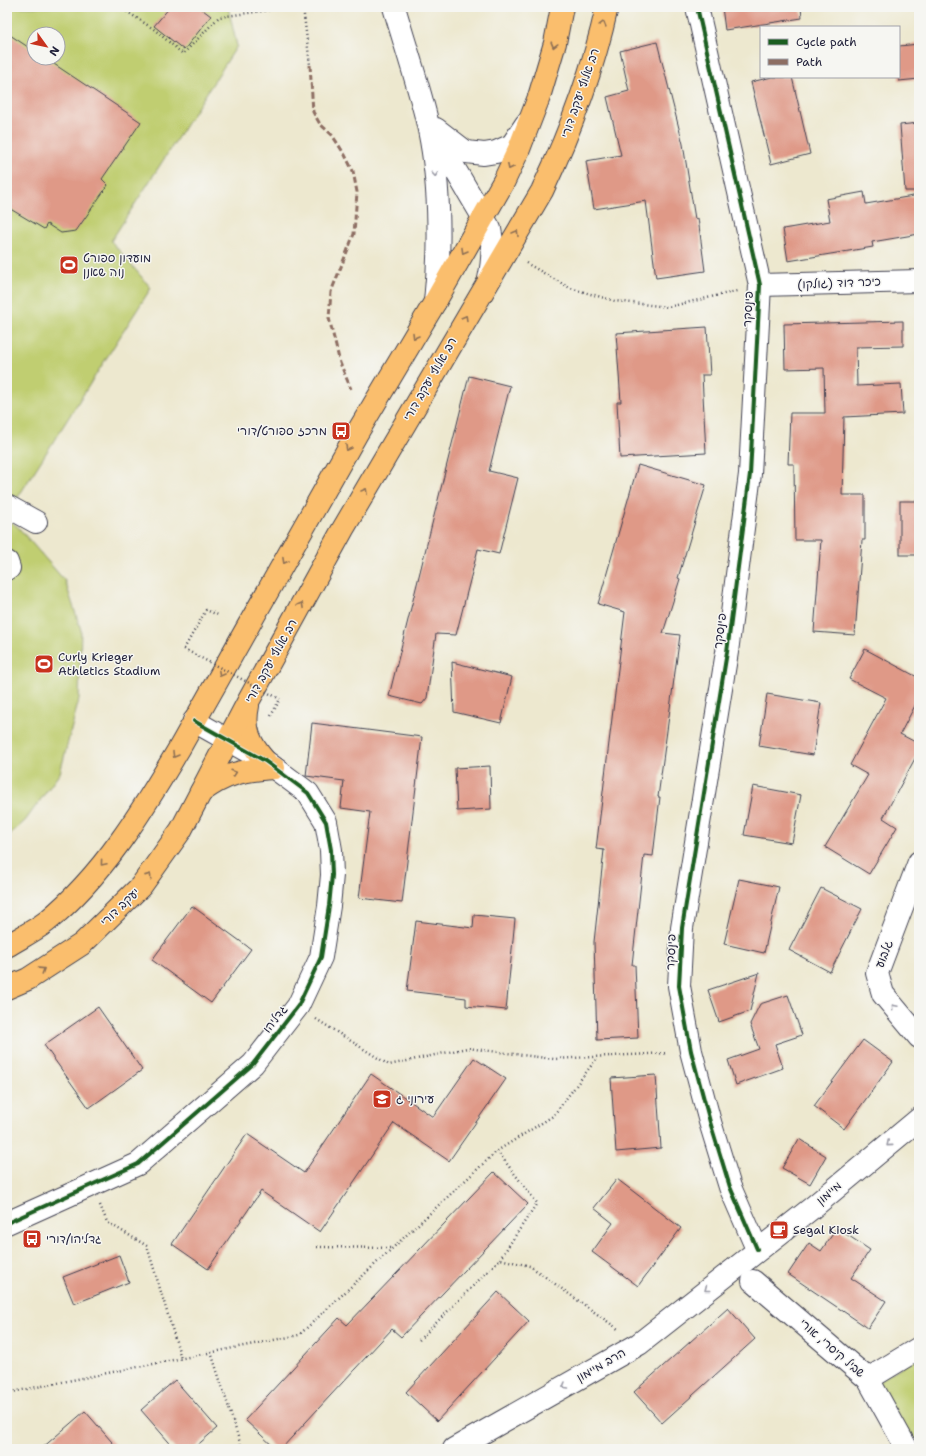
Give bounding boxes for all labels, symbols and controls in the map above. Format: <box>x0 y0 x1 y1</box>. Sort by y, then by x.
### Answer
one-way arrow <box>598 20 606 27</box>
north arrow <box>26 26 66 66</box>
legend <box>760 26 900 78</box>
text: Cycle path <box>796 34 857 50</box>
one-way arrow <box>551 42 559 48</box>
text: N <box>45 43 63 59</box>
street label: רב אלוף יעקב דורי <box>557 46 603 140</box>
text: Path <box>796 54 822 70</box>
one-way arrow <box>507 163 515 171</box>
one-way arrow <box>430 171 439 177</box>
one-way arrow <box>512 230 519 237</box>
one-way arrow <box>462 247 469 254</box>
place label: מועדון ספורט נוה שאנן <box>83 250 151 280</box>
sports icon: מועדון ספורט נוה שאנן <box>58 254 80 276</box>
street label: כיכר דוד (גולקו) <box>797 274 881 292</box>
street label: פינסקר <box>739 291 757 327</box>
one-way arrow <box>461 315 468 322</box>
one-way arrow <box>412 332 419 339</box>
street label: רב אלוף יעקב דורי <box>400 334 460 424</box>
bus stop icon: מרכז ספורט/דורי <box>330 420 352 442</box>
place label: מרכז ספורט/דורי <box>237 423 327 439</box>
one-way arrow <box>346 444 353 451</box>
one-way arrow <box>360 488 367 495</box>
one-way arrow <box>282 557 289 564</box>
one-way arrow <box>297 601 304 609</box>
street label: פינסקר <box>710 612 730 650</box>
street label: רב אלוף יעקב דורי <box>241 616 301 706</box>
place label: Curly Krieger Athletics Stadium <box>58 649 160 679</box>
sports icon: Curly Krieger Athletics Stadium <box>33 653 55 675</box>
one-way arrow <box>218 670 225 677</box>
one-way arrow <box>173 751 180 758</box>
one-way arrow <box>230 769 237 778</box>
one-way arrow <box>101 858 108 866</box>
one-way arrow <box>144 873 151 880</box>
street label: יעקב דורי <box>97 884 143 930</box>
street label: פינסקר <box>662 934 680 970</box>
street label: גלבוע <box>871 938 897 970</box>
one-way arrow <box>37 968 44 975</box>
street label: גדליהו <box>259 1001 291 1036</box>
one-way arrow <box>891 1004 898 1012</box>
school or university icon: עירוני ג <box>371 1088 393 1110</box>
place label: עירוני ג <box>396 1091 434 1107</box>
one-way arrow <box>886 1139 894 1146</box>
street label: מיימון <box>813 1178 845 1208</box>
cafe icon: Segal Kiosk <box>768 1219 790 1241</box>
place label: Segal Kiosk <box>793 1222 859 1238</box>
bus stop icon: גדליהו/דורי <box>21 1228 43 1250</box>
place label: גדליהו/דורי <box>46 1231 102 1247</box>
one-way arrow <box>704 1285 711 1292</box>
street label: שביל קיסרי, אורי <box>796 1315 868 1381</box>
street label: הרב מיימון <box>574 1345 628 1385</box>
one-way arrow <box>562 1381 569 1388</box>

